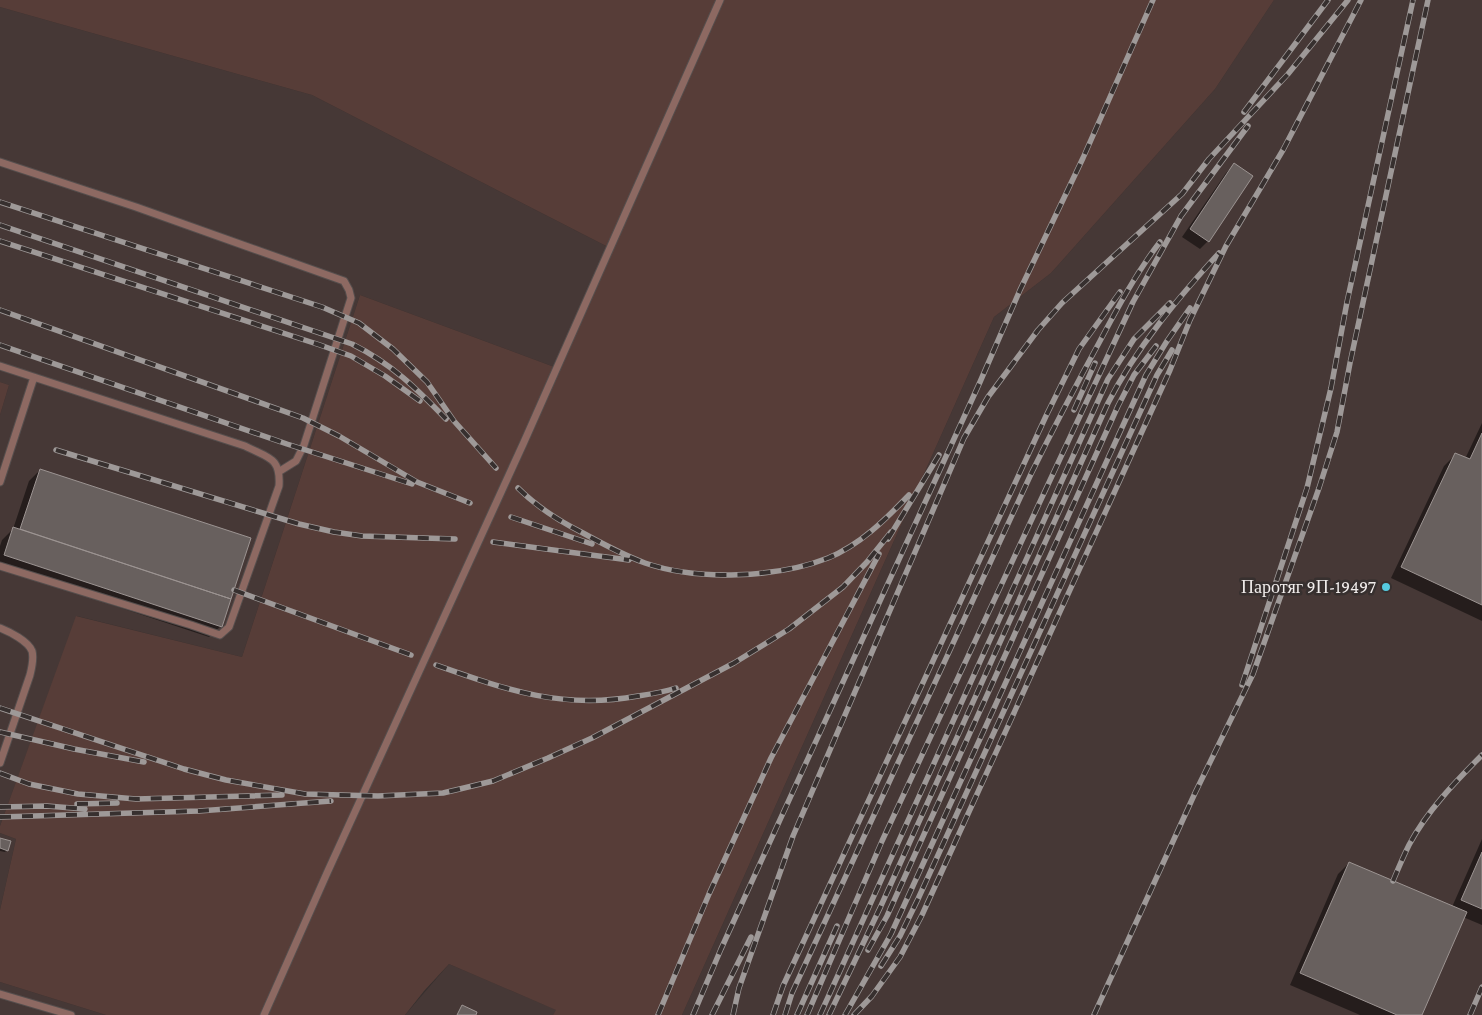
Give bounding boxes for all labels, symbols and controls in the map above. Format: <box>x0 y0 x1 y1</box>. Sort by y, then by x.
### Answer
place label: Паротяг 9П-19497 <box>1241 577 1376 597</box>
marker: Паротяг 9П-19497 <box>1380 581 1392 593</box>

